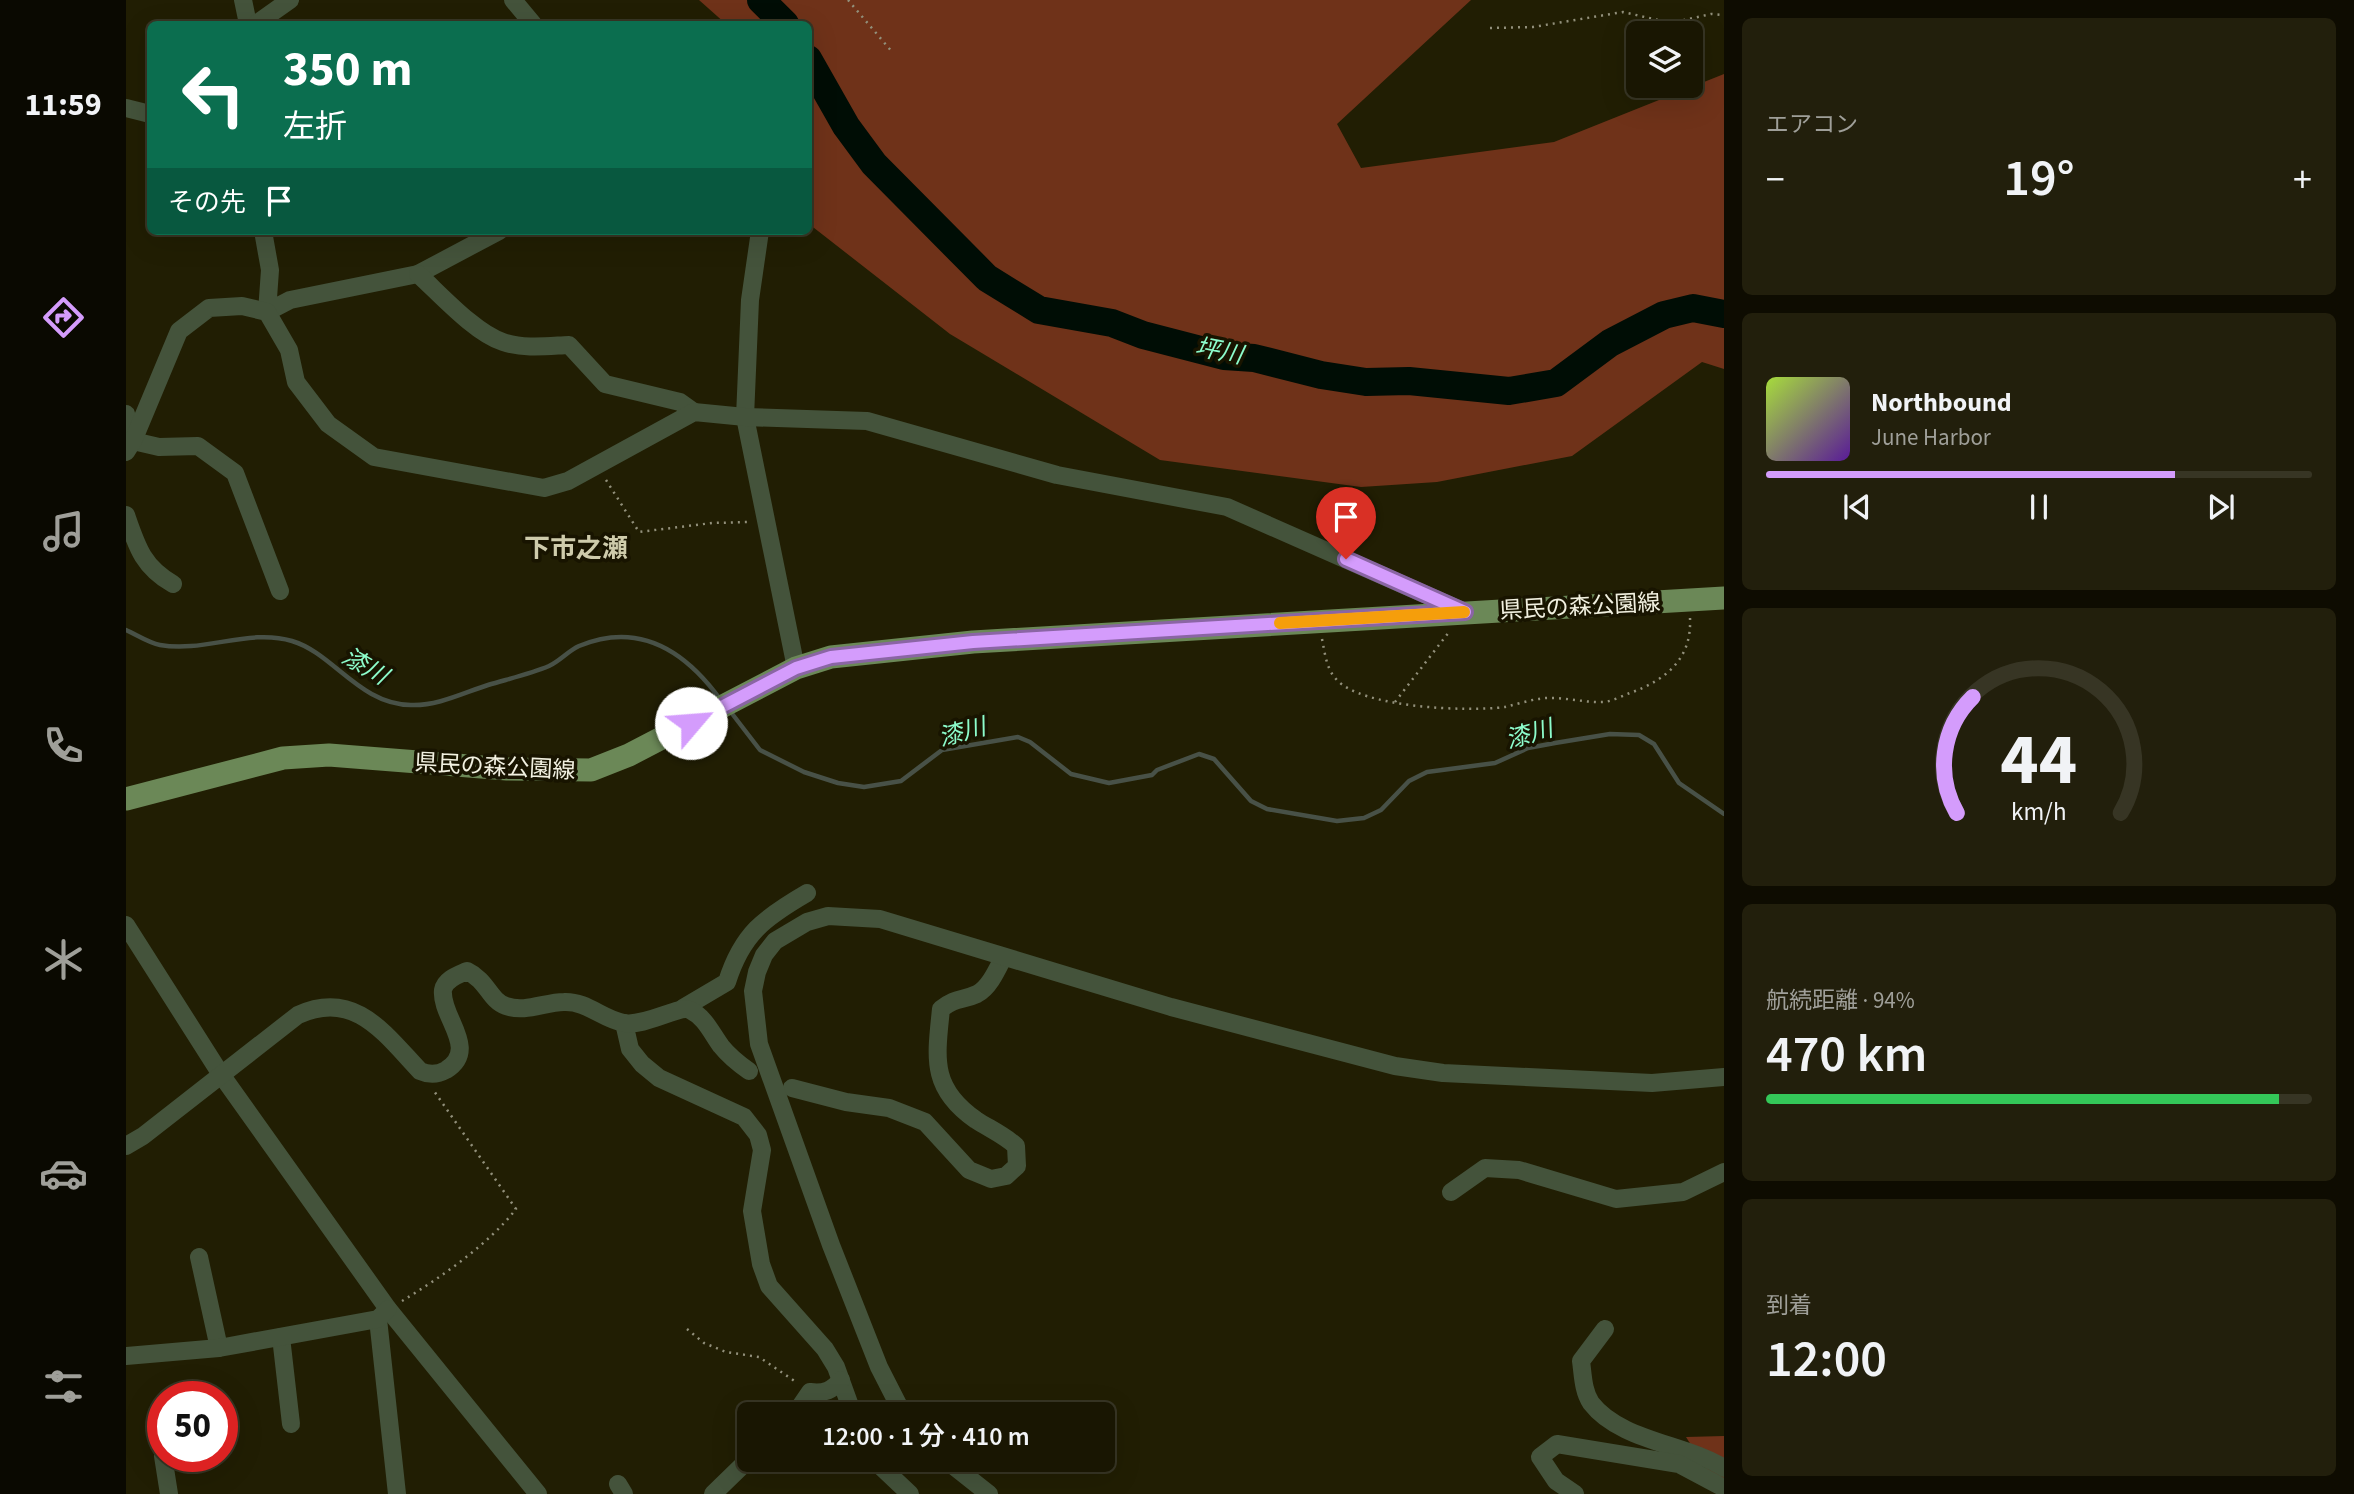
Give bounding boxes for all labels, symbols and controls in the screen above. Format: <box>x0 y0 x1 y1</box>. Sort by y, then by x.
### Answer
map controls <box>1626 21 1703 98</box>
button: layers <box>1626 21 1703 98</box>
text: 350 m <box>283 35 412 105</box>
icon: left <box>168 49 259 140</box>
text: 11:59 <box>24 82 102 128</box>
text: 左折 <box>283 104 347 150</box>
text: エアコン <box>1766 108 1858 141</box>
text: 19° <box>2003 142 2075 216</box>
text: − <box>1766 153 1785 207</box>
text: + <box>2293 153 2312 207</box>
icon: arrive <box>260 182 298 220</box>
text: その先 <box>168 184 246 221</box>
icon: directions <box>39 293 88 342</box>
water label: 坪川 <box>1192 330 1249 374</box>
text: Northbound <box>1871 384 2012 421</box>
text: June Harbor <box>1871 421 1991 454</box>
pin <box>1316 487 1376 559</box>
icon: previous <box>1838 488 1876 526</box>
icon: pause <box>2020 488 2058 526</box>
icon: next <box>2202 488 2240 526</box>
icon: arrive <box>1327 498 1365 536</box>
icon: music <box>39 507 88 556</box>
district label: 下市之瀬 <box>524 530 628 567</box>
street label: 県民の森公園線 <box>1499 586 1661 627</box>
water label: 漆川 <box>335 639 397 695</box>
position arrow <box>654 686 728 760</box>
text: 44 <box>2001 708 2077 812</box>
water label: 漆川 <box>934 709 993 756</box>
water label: 漆川 <box>1501 710 1560 758</box>
icon: phone <box>39 721 88 770</box>
street label: 県民の森公園線 <box>414 746 576 787</box>
text: km/h <box>2011 794 2067 830</box>
icon: climate <box>39 935 88 984</box>
text: 航続距離 · 94% <box>1766 984 1915 1017</box>
text: 470 km <box>1766 1018 1927 1092</box>
icon: car <box>39 1149 88 1198</box>
text: 到着 <box>1766 1289 1812 1322</box>
text: 12:00 <box>1766 1323 1887 1397</box>
icon: filters <box>39 1362 88 1411</box>
speed limit sign: 50 <box>147 1381 238 1472</box>
text: 12:00 · 1 分 · 410 m <box>822 1418 1030 1455</box>

